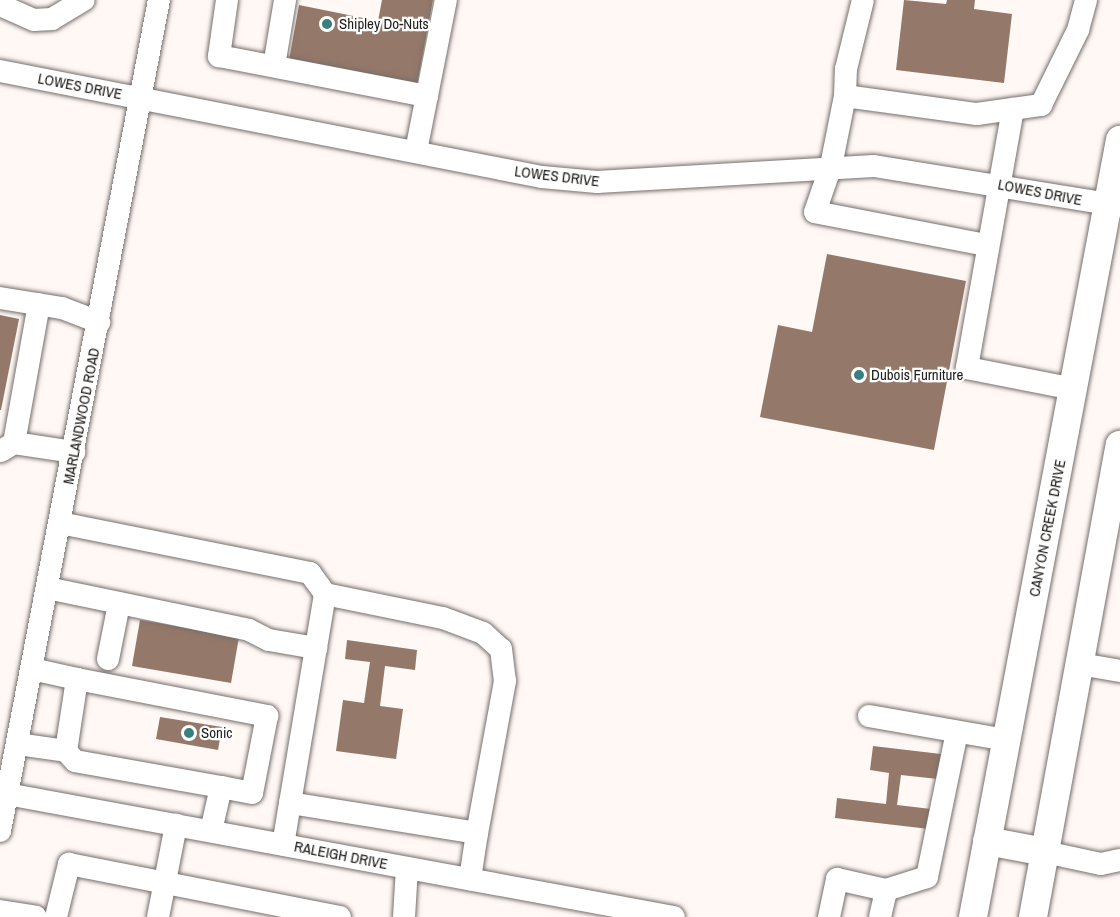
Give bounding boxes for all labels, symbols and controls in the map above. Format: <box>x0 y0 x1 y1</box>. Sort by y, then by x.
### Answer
place label: Shipley Do-Nuts <box>339 15 429 33</box>
marker: Shipley Do-Nuts <box>320 17 334 31</box>
street label: LOWES DRIVE <box>36 69 124 103</box>
street label: LOWES DRIVE <box>514 162 600 190</box>
street label: LOWES DRIVE <box>996 175 1084 209</box>
street label: MARLANDWOOD ROAD <box>59 346 103 486</box>
place label: Dubois Furniture <box>871 366 963 384</box>
marker: Dubois Furniture <box>852 368 866 382</box>
street label: CANYON CREEK DRIVE <box>1025 458 1069 598</box>
place label: Sonic <box>201 724 232 742</box>
marker: Sonic <box>182 726 196 740</box>
street label: RALEIGH DRIVE <box>293 837 389 873</box>

